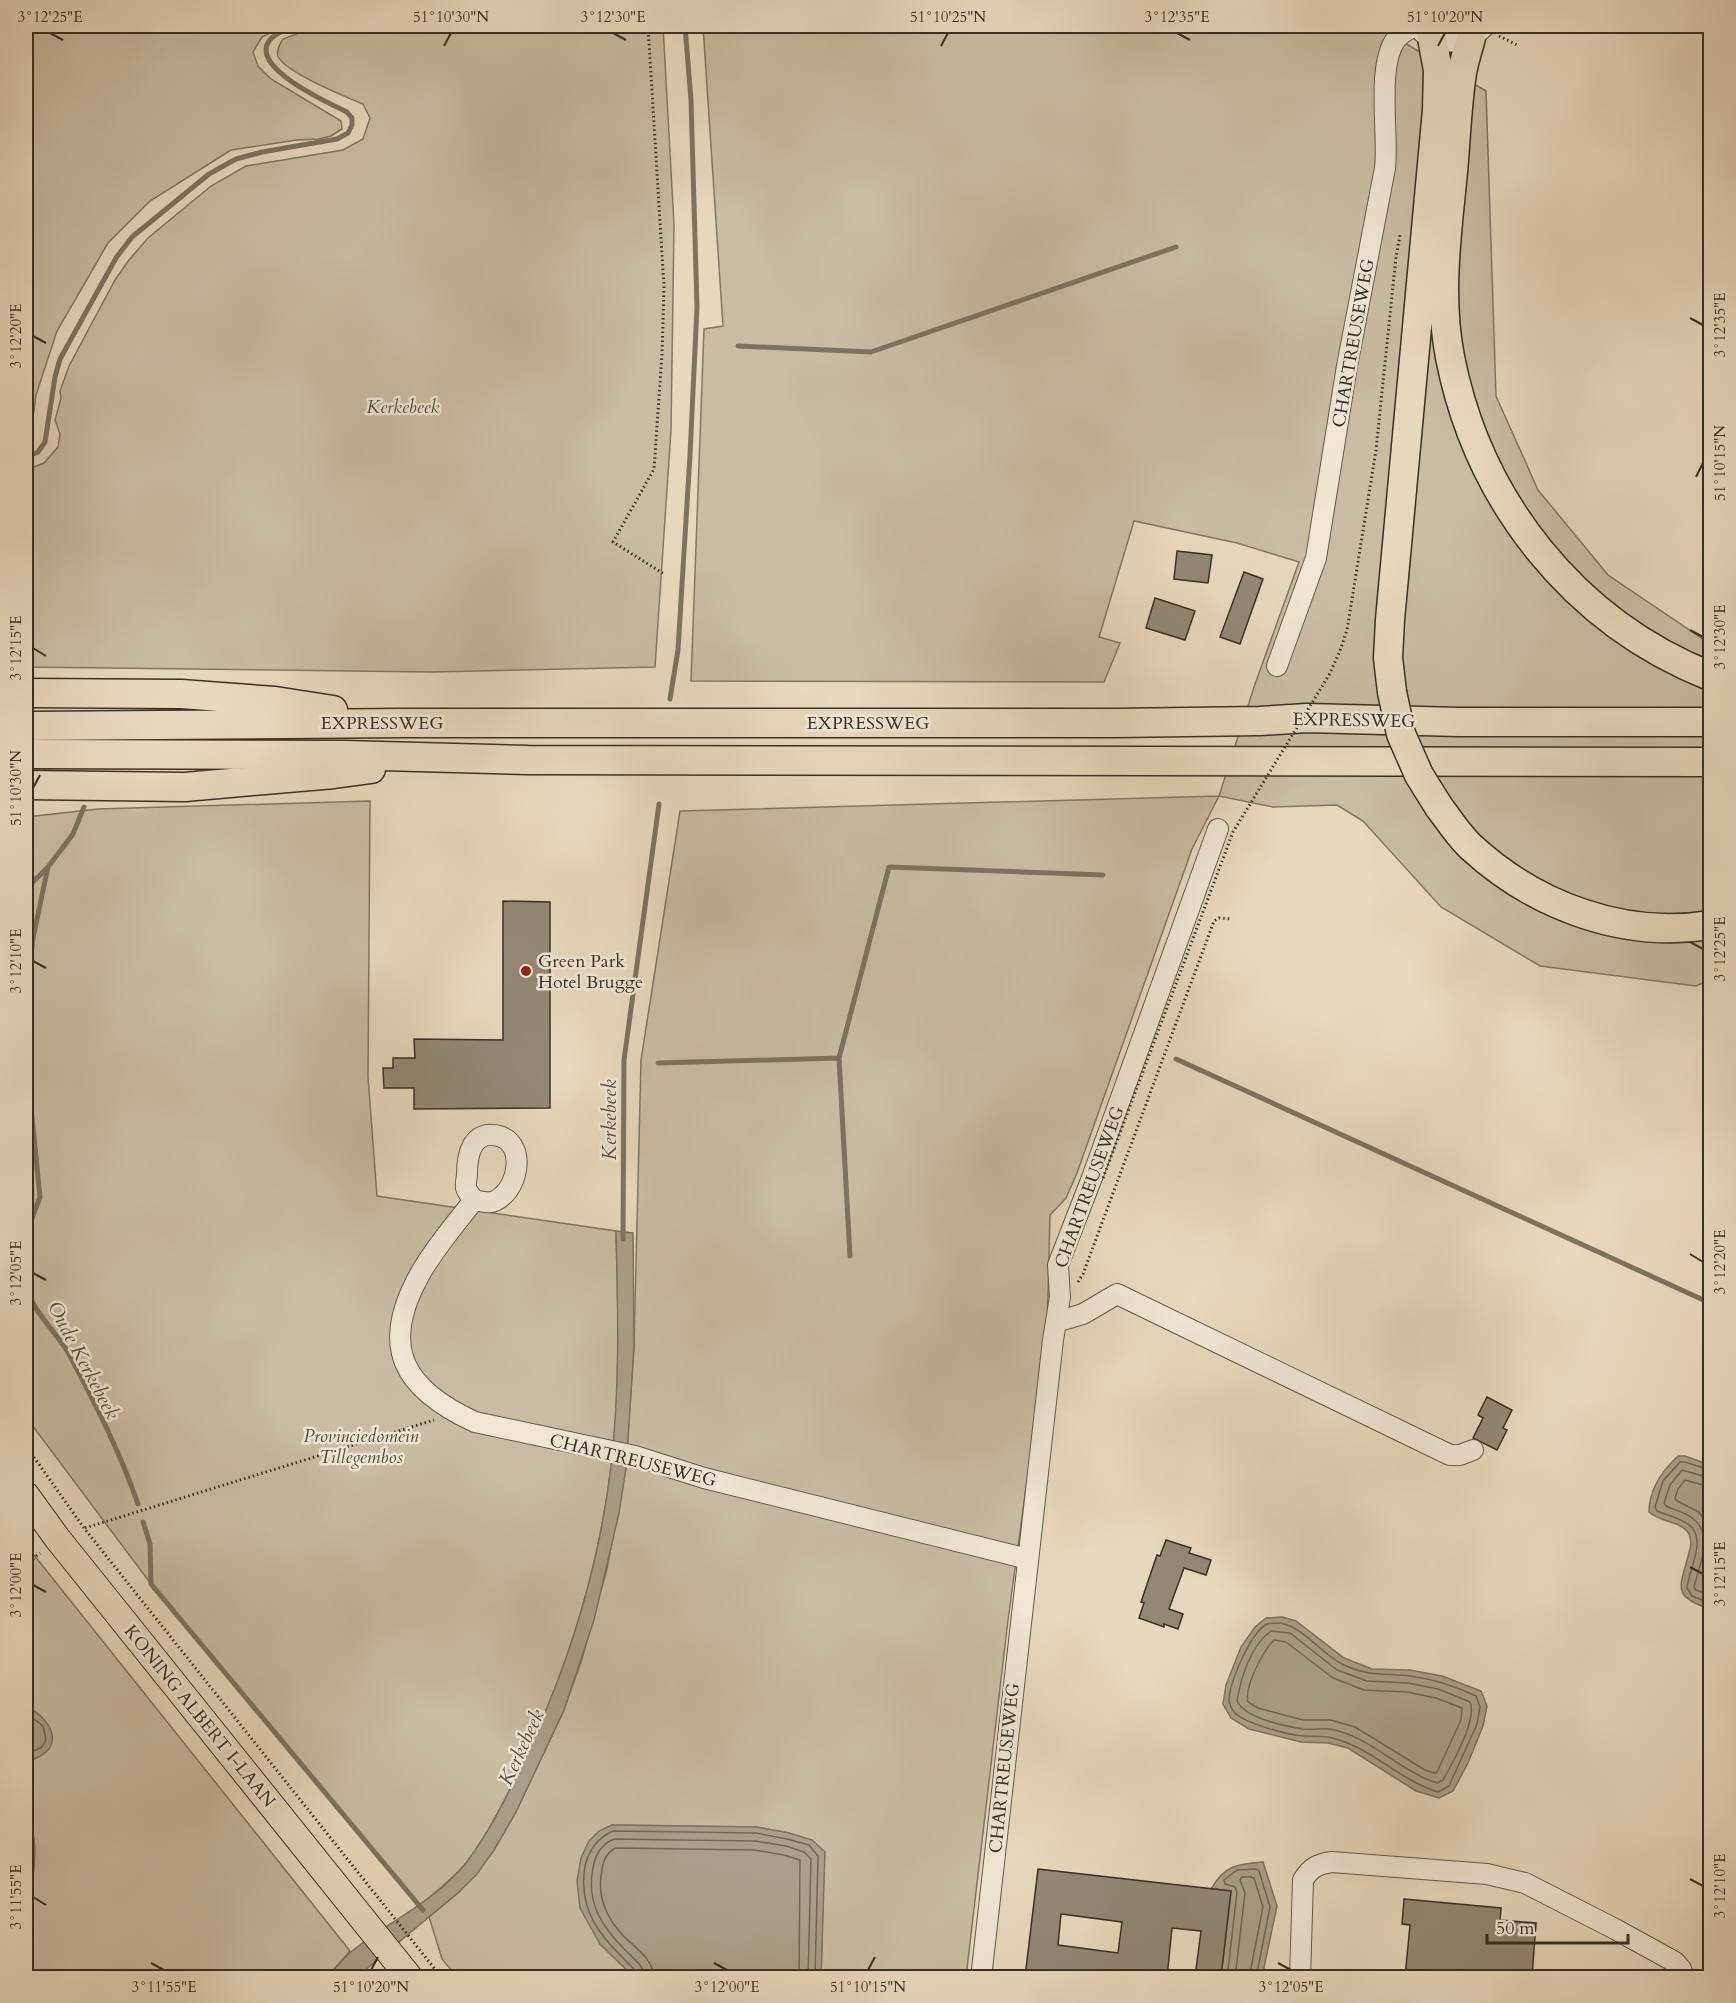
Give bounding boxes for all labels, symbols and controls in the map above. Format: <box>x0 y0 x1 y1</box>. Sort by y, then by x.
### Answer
text: 3°12'25"E <box>18 7 82 27</box>
text: 51°10'30"N <box>413 7 489 27</box>
text: 3°12'30"E <box>581 7 645 27</box>
text: 51°10'25"N <box>910 7 986 27</box>
text: 3°12'35"E <box>1145 7 1209 27</box>
text: 51°10'20"N <box>1407 7 1483 27</box>
street label: CHARTREUSEWEG <box>1326 257 1381 429</box>
text: 3°12'35"E <box>1710 293 1730 357</box>
text: 3°12'20"E <box>6 304 26 368</box>
park label: Kerkebeek <box>367 395 440 420</box>
text: 51°10'15"N <box>1710 425 1730 501</box>
text: 3°12'30"E <box>1710 605 1730 669</box>
text: 3°12'15"E <box>6 616 26 680</box>
street label: EXPRESSWEG <box>1292 707 1416 734</box>
street label: EXPRESSWEG <box>321 711 443 736</box>
street label: EXPRESSWEG <box>807 711 929 736</box>
text: 51°10'30"N <box>6 750 26 826</box>
text: 3°12'25"E <box>1710 917 1730 981</box>
text: 3°12'10"E <box>6 929 26 993</box>
place label: Green Park Hotel Brugge <box>538 949 643 995</box>
marker: Green Park Hotel Brugge <box>519 964 533 978</box>
water label: Kerkebeek <box>596 1079 623 1161</box>
street label: CHARTREUSEWEG <box>1048 1103 1130 1272</box>
text: 3°12'20"E <box>1710 1230 1730 1294</box>
text: 3°12'05"E <box>6 1241 26 1305</box>
water label: Oude Kerkebeek <box>41 1296 126 1424</box>
park label: Provinciedomein Tillegembos <box>304 1424 419 1470</box>
street label: CHARTREUSEWEG <box>547 1428 719 1493</box>
text: 3°12'15"E <box>1710 1542 1730 1606</box>
text: 3°12'00"E <box>6 1553 26 1617</box>
street label: KONING ALBERT I-LAAN <box>118 1620 282 1813</box>
street label: CHARTREUSEWEG <box>983 1682 1026 1854</box>
water label: Kerkebeek <box>492 1705 551 1790</box>
text: 3°12'10"E <box>1710 1854 1730 1918</box>
text: 3°11'55"E <box>6 1865 26 1929</box>
scale bar <box>1487 1907 1628 1945</box>
text: 50 m <box>1496 1916 1535 1941</box>
text: 3°11'55"E <box>132 1977 196 1997</box>
text: 51°10'20"N <box>333 1977 409 1997</box>
text: 3°12'00"E <box>695 1977 759 1997</box>
text: 51°10'15"N <box>830 1977 906 1997</box>
text: 3°12'05"E <box>1259 1977 1323 1997</box>

